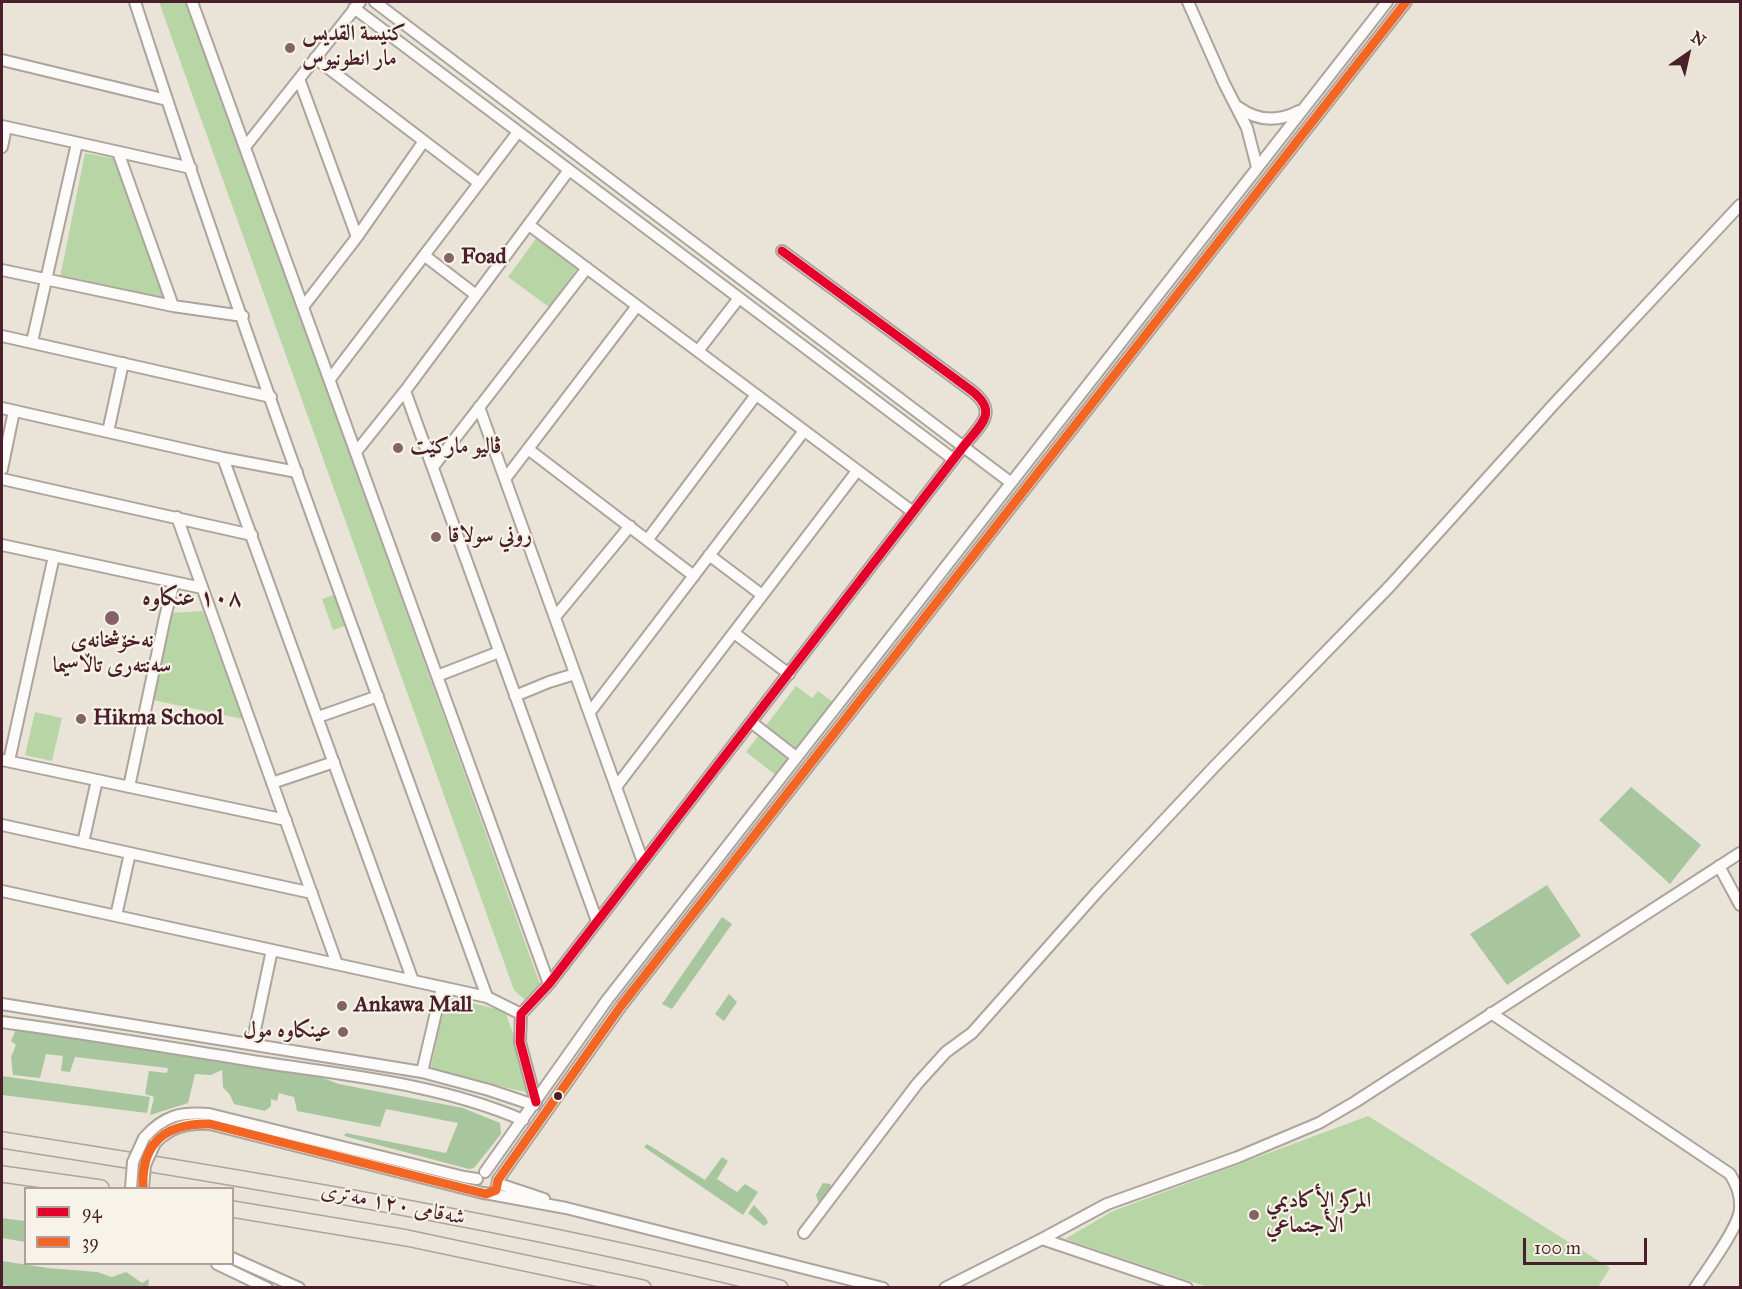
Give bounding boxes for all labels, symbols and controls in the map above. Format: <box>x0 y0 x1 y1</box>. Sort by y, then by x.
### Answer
place label: كنيسة القديس مار انطونيوس <box>302 22 406 74</box>
north arrow <box>1658 24 1718 84</box>
text: N <box>1687 27 1709 50</box>
marker: كنيسة القديس مار انطونيوس <box>283 41 297 55</box>
place label: Foad <box>461 245 506 271</box>
marker: Foad <box>442 251 456 265</box>
place label: ڤالیو مارکێت <box>410 435 502 461</box>
marker: ڤالیو مارکێت <box>391 441 405 455</box>
place label: روني سولاقا <box>448 524 532 550</box>
marker: روني سولاقا <box>429 530 443 544</box>
district label: ١٠٨ عنکاوە <box>142 585 242 613</box>
marker: نەخۆشخانەی سەنتەری تاڵاسیما <box>103 609 121 627</box>
place label: نەخۆشخانەی سەنتەری تاڵاسیما <box>53 629 171 680</box>
place label: Hikma School <box>93 706 223 732</box>
marker: Hikma School <box>74 712 88 726</box>
place label: Ankawa Mall <box>354 993 472 1019</box>
marker: Ankawa Mall <box>335 999 349 1013</box>
place label: عينكاوه مول <box>243 1019 331 1045</box>
marker: عينكاوه مول <box>336 1025 350 1039</box>
unlabelled marker <box>552 1090 564 1102</box>
street label: شەقامی ١٢٠ مەتری <box>319 1178 467 1232</box>
legend <box>24 1187 234 1265</box>
place label: المركز الأكاديمي الأجتماعي <box>1266 1189 1371 1240</box>
text: 94 <box>82 1201 102 1223</box>
marker: المركز الأكاديمي الأجتماعي <box>1247 1208 1261 1222</box>
scale bar <box>1526 1226 1650 1264</box>
text: 39 <box>82 1231 99 1253</box>
text: 100 m <box>1534 1237 1581 1259</box>

